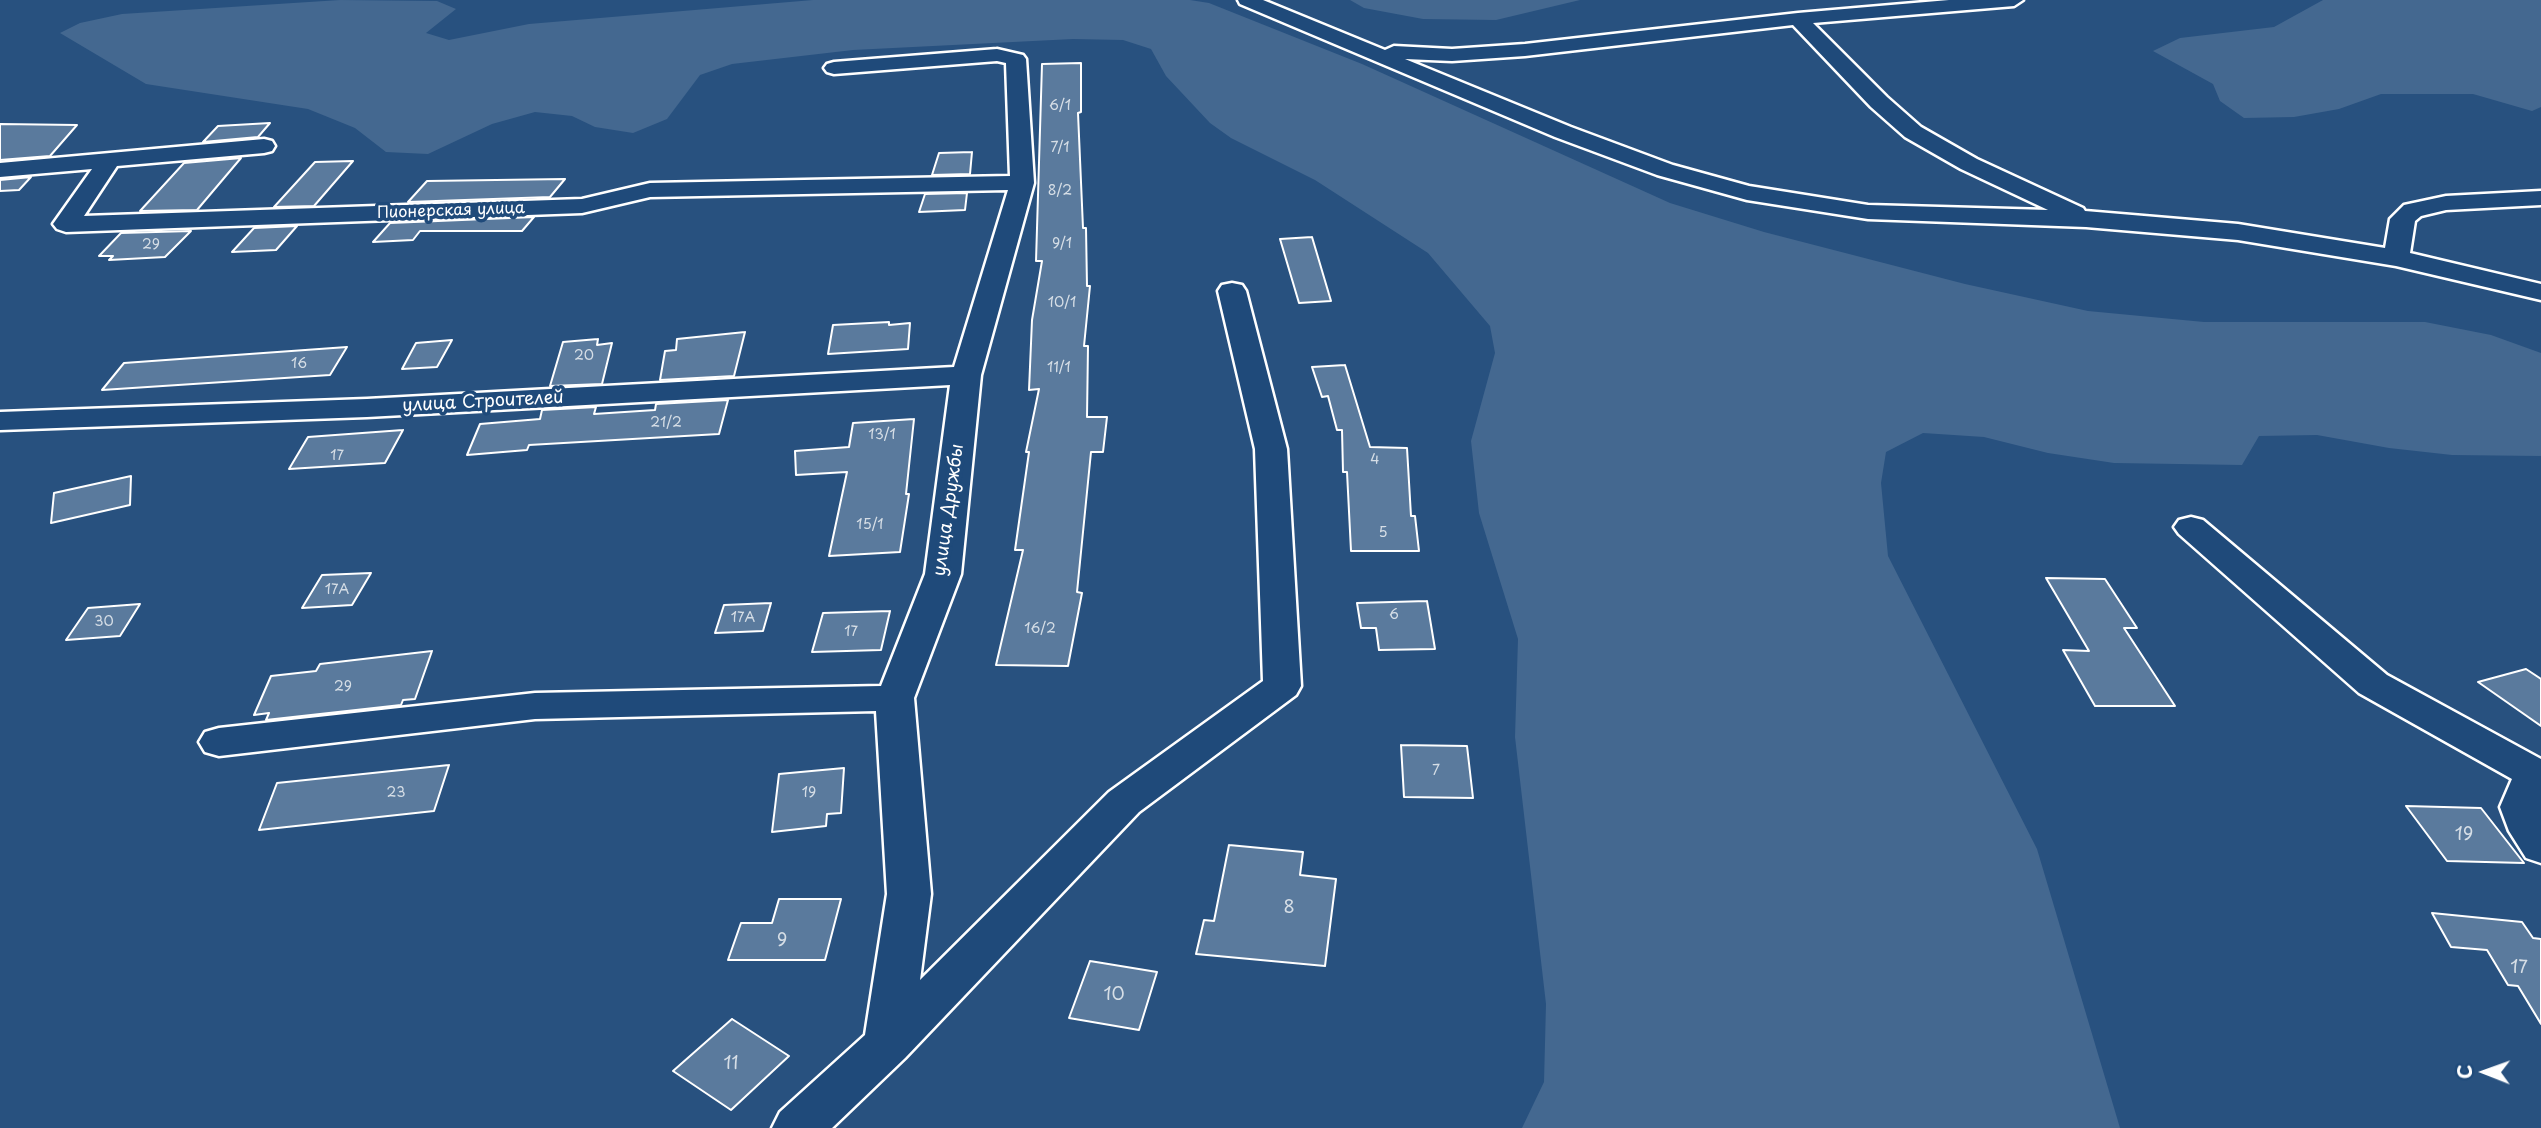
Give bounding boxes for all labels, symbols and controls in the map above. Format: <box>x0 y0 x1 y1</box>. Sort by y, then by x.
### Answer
house number: 6/1 <box>1049 98 1071 114</box>
house number: 7/1 <box>1050 140 1070 156</box>
house number: 8/2 <box>1048 183 1072 199</box>
street label: Пионерская улица <box>377 199 525 223</box>
house number: 9/1 <box>1052 236 1072 252</box>
house number: 29 <box>142 237 160 253</box>
house number: 10/1 <box>1048 295 1076 311</box>
house number: 20 <box>574 348 594 364</box>
house number: 16 <box>291 356 307 372</box>
house number: 11/1 <box>1047 360 1071 376</box>
street label: улица Строителей <box>402 387 564 417</box>
house number: 21/2 <box>650 415 682 431</box>
house number: 13/1 <box>868 427 896 443</box>
street label: улица Дружбы <box>929 443 969 577</box>
house number: 17 <box>330 448 344 464</box>
house number: 4 <box>1370 452 1380 468</box>
house number: 15/1 <box>856 517 884 533</box>
house number: 5 <box>1378 525 1388 541</box>
house number: 17А <box>325 582 349 598</box>
house number: 6 <box>1389 607 1399 623</box>
house number: 17А <box>731 610 755 626</box>
house number: 30 <box>94 614 114 630</box>
house number: 16/2 <box>1024 621 1056 637</box>
house number: 17 <box>844 624 858 640</box>
house number: 29 <box>334 679 352 695</box>
house number: 7 <box>1432 763 1440 779</box>
house number: 23 <box>387 785 405 801</box>
house number: 19 <box>802 785 816 801</box>
house number: 19 <box>2455 824 2473 846</box>
house number: 8 <box>1283 897 1295 919</box>
house number: 9 <box>777 930 787 952</box>
house number: 17 <box>2510 957 2528 979</box>
house number: 10 <box>1103 984 1125 1006</box>
north arrow <box>2450 1037 2520 1107</box>
house number: 11 <box>723 1053 739 1075</box>
text: С <box>2450 1064 2478 1079</box>

